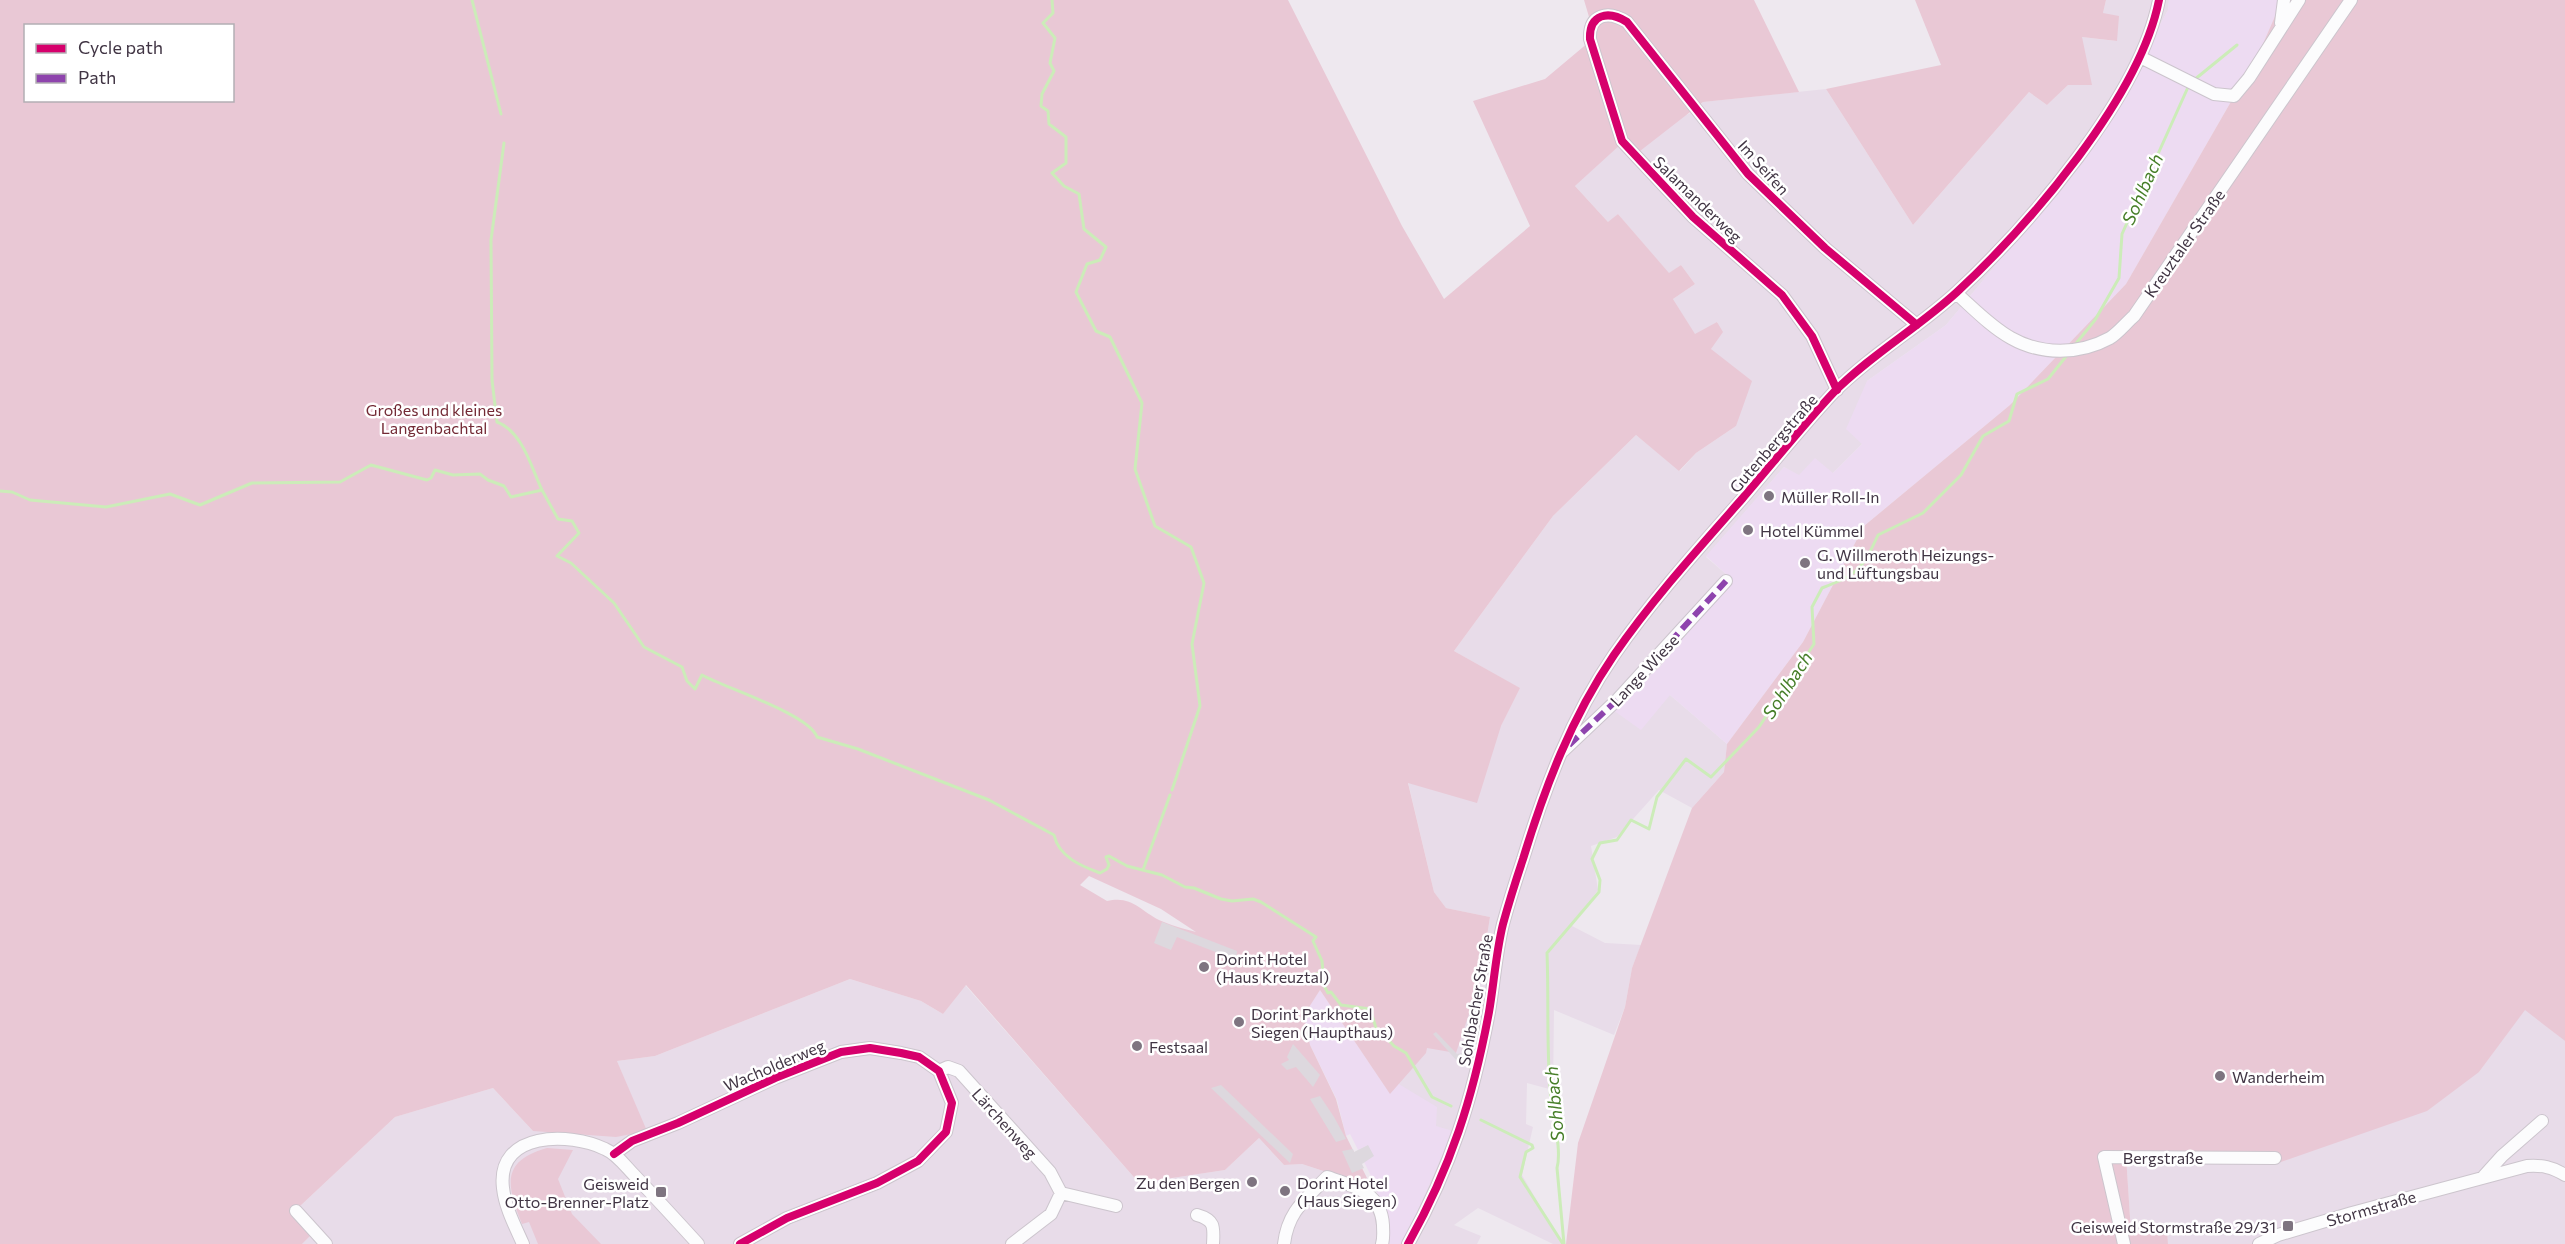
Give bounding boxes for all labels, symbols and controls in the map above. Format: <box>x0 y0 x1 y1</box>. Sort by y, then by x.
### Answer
legend <box>24 24 234 102</box>
text: Cycle path <box>78 36 163 58</box>
text: Path <box>78 66 116 88</box>
street label: Im Seifen <box>1735 136 1793 198</box>
water label: Sohlbach <box>2117 150 2167 228</box>
street label: Salamanderweg <box>1650 152 1746 246</box>
street label: Kreuztaler Straße <box>2140 185 2228 301</box>
street label: Gutenbergstraße <box>1725 390 1821 496</box>
park label: Großes und kleines Langenbachtal <box>366 400 502 437</box>
place label: Müller Roll-In <box>1781 487 1880 506</box>
marker: Müller Roll-In <box>1762 489 1776 503</box>
place label: Hotel Kümmel <box>1760 521 1863 540</box>
marker: Hotel Kümmel <box>1741 523 1755 537</box>
place label: G. Willmeroth Heizungs- und Lüftungsbau <box>1817 545 1994 582</box>
marker: G. Willmeroth Heizungs- und Lüftungsbau <box>1798 556 1812 570</box>
street label: Lange Wiese <box>1606 630 1682 710</box>
water label: Sohlbach <box>1757 647 1817 723</box>
street label: Sohlbacher Straße <box>1454 933 1496 1067</box>
place label: Dorint Hotel (Haus Kreuztal) <box>1216 949 1329 986</box>
marker: Dorint Hotel (Haus Kreuztal) <box>1197 960 1211 974</box>
place label: Dorint Parkhotel Siegen (Haupthaus) <box>1251 1004 1393 1041</box>
marker: Dorint Parkhotel Siegen (Haupthaus) <box>1232 1015 1246 1029</box>
street label: Wacholderweg <box>720 1035 828 1095</box>
place label: Festsaal <box>1149 1037 1208 1056</box>
marker: Festsaal <box>1130 1039 1144 1053</box>
water label: Sohlbach <box>1540 1065 1568 1143</box>
place label: Wanderheim <box>2232 1067 2325 1086</box>
marker: Wanderheim <box>2213 1069 2227 1083</box>
street label: Lärchenweg <box>969 1084 1042 1162</box>
street label: Bergstraße <box>2123 1148 2203 1167</box>
place label: Zu den Bergen <box>1136 1173 1240 1192</box>
place label: Dorint Hotel (Haus Siegen) <box>1297 1173 1397 1210</box>
place label: Geisweid Otto-Brenner-Platz <box>505 1174 649 1211</box>
marker: Zu den Bergen <box>1245 1175 1259 1189</box>
marker: Dorint Hotel (Haus Siegen) <box>1278 1184 1292 1198</box>
marker: Geisweid Otto-Brenner-Platz <box>654 1185 668 1199</box>
street label: Stormstraße <box>2324 1186 2418 1230</box>
place label: Geisweid Stormstraße 29/31 <box>2071 1217 2276 1236</box>
marker: Geisweid Stormstraße 29/31 <box>2281 1219 2295 1233</box>

